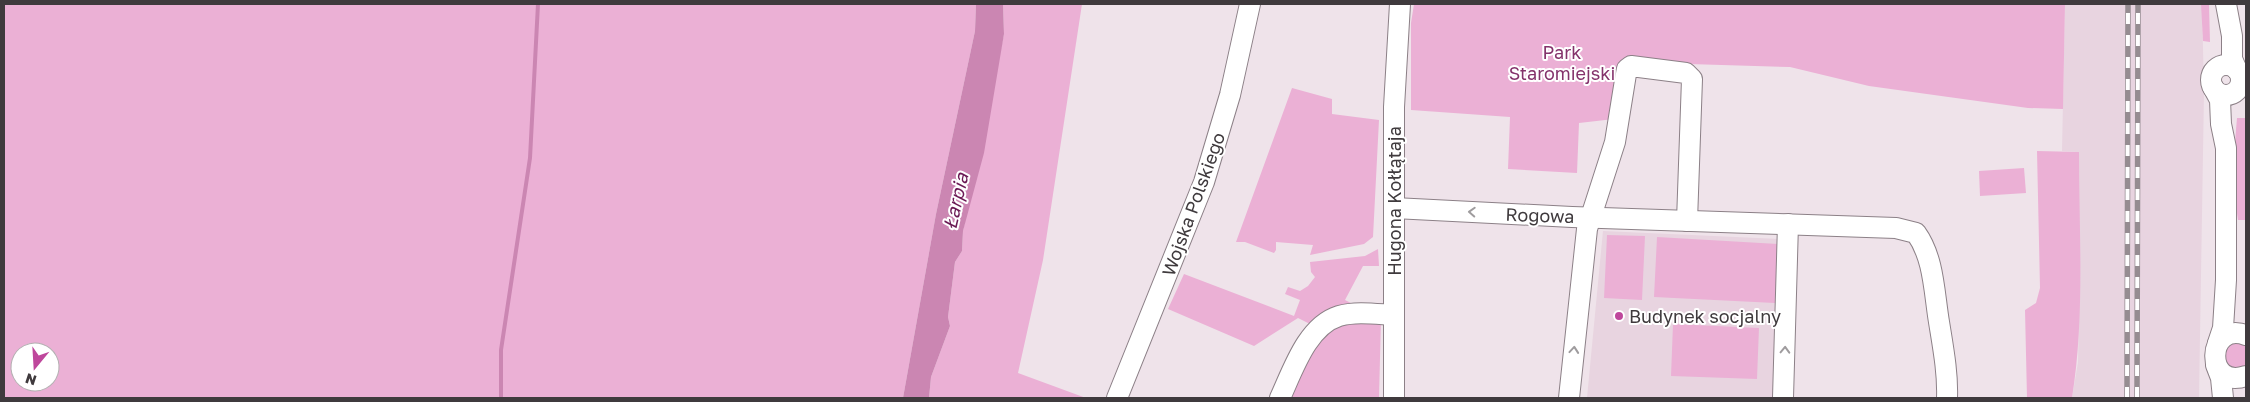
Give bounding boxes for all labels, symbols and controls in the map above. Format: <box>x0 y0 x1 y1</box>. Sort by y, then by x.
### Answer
park label: Park Staromiejski <box>1509 41 1615 84</box>
street label: Hugona Kołłątaja <box>1383 126 1405 276</box>
street label: Wojska Polskiego <box>1157 129 1229 279</box>
water label: Łarpia <box>937 169 973 231</box>
street label: Rogowa <box>1505 203 1575 227</box>
one-way arrow <box>1468 206 1476 217</box>
place label: Budynek socjalny <box>1629 305 1781 327</box>
marker: Budynek socjalny <box>1613 310 1625 322</box>
north arrow <box>10 342 60 392</box>
one-way arrow <box>1568 345 1579 353</box>
one-way arrow <box>1780 345 1790 353</box>
text: N <box>23 370 39 390</box>

